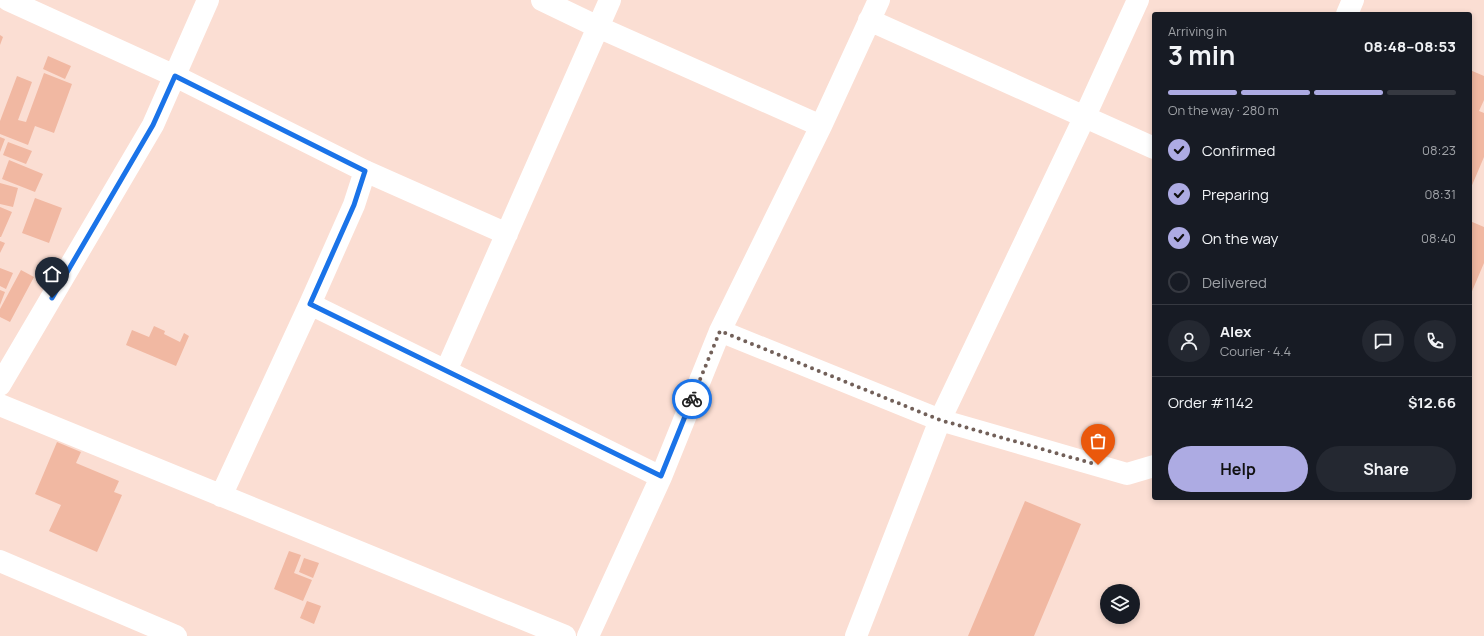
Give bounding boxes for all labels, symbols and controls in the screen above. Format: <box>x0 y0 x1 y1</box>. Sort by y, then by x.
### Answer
text: Arriving in <box>1168 22 1227 40</box>
text: 08:48–08:53 <box>1364 36 1456 57</box>
text: 3 min <box>1168 37 1235 73</box>
text: On the way · 280 m <box>1168 101 1279 119</box>
icon: check <box>1168 139 1190 161</box>
text: Confirmed <box>1202 140 1275 161</box>
text: 08:23 <box>1422 141 1456 159</box>
icon: check <box>1168 183 1190 205</box>
text: Preparing <box>1202 184 1269 205</box>
text: 08:31 <box>1424 185 1456 203</box>
icon: check <box>1168 227 1190 249</box>
text: On the way <box>1202 228 1278 249</box>
text: 08:40 <box>1421 229 1456 247</box>
pin <box>35 257 69 298</box>
icon: home <box>41 263 63 285</box>
text: Delivered <box>1202 272 1267 293</box>
button: person <box>1168 320 1210 362</box>
button: chat <box>1362 320 1404 362</box>
button: phone <box>1414 320 1456 362</box>
text: Alex <box>1220 321 1251 342</box>
text: Courier · 4.4 <box>1220 342 1291 360</box>
courier <box>672 379 712 419</box>
icon: bike <box>681 388 703 410</box>
text: Order #1142 <box>1168 392 1253 413</box>
text: $12.66 <box>1408 392 1456 413</box>
pin <box>1081 424 1115 465</box>
icon: bag <box>1087 430 1109 452</box>
button: Help <box>1168 446 1308 492</box>
button: Share <box>1316 446 1456 492</box>
map controls <box>1100 584 1140 624</box>
button: layers <box>1100 584 1140 624</box>

